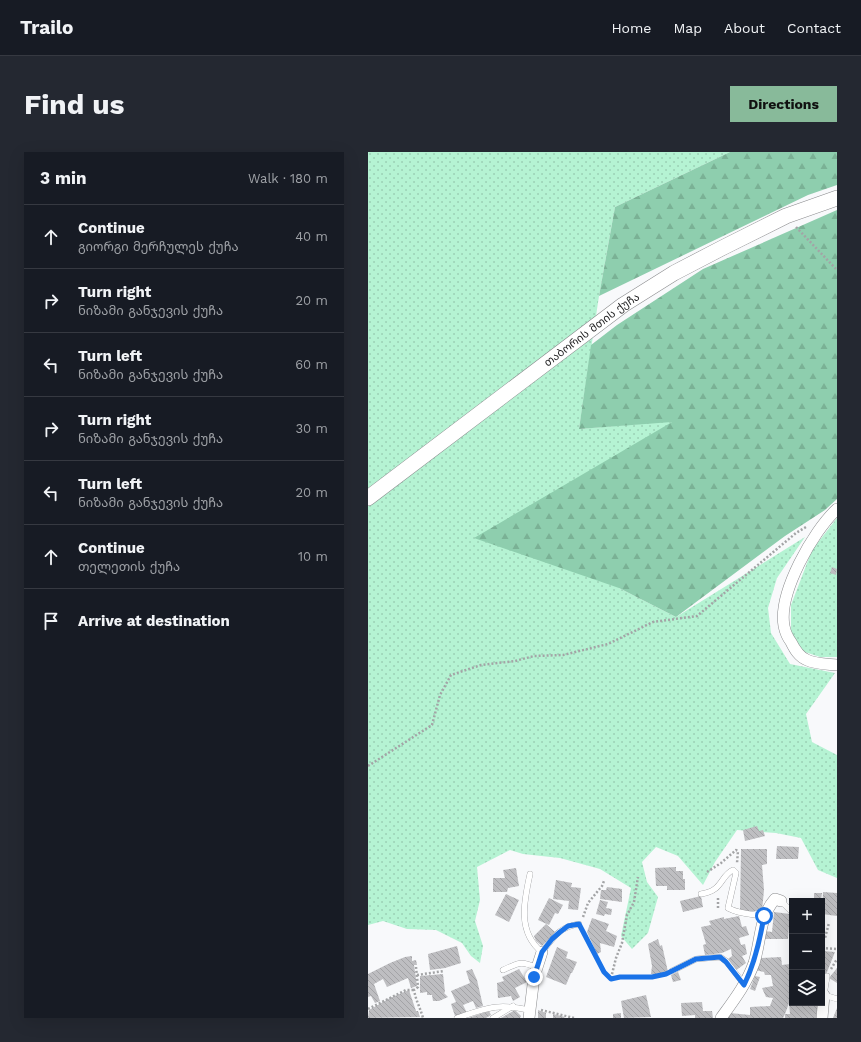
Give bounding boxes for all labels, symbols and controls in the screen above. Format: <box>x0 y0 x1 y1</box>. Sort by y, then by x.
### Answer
text: Trailo <box>20 16 73 39</box>
text: Home <box>611 20 651 36</box>
text: Map <box>673 20 702 36</box>
text: About <box>724 20 765 36</box>
text: Contact <box>787 20 841 36</box>
button: Directions <box>730 86 837 122</box>
text: Find us <box>24 88 124 121</box>
text: 3 min <box>40 168 86 188</box>
text: Walk · 180 m <box>248 171 328 186</box>
text: Continue <box>78 219 145 237</box>
icon: ahead <box>40 226 62 248</box>
text: 40 m <box>295 229 328 244</box>
text: გიორგი მერჩულეს ქუჩა <box>78 239 239 254</box>
text: Turn right <box>78 283 151 301</box>
icon: right <box>40 290 62 312</box>
street label: თაბორის მთის ქუჩა <box>542 290 642 370</box>
text: 20 m <box>296 293 328 308</box>
text: ნიზამი განჯევის ქუჩა <box>78 303 223 318</box>
text: Turn left <box>78 347 142 365</box>
icon: left <box>40 354 62 376</box>
text: 60 m <box>295 357 328 372</box>
text: ნიზამი განჯევის ქუჩა <box>78 367 223 382</box>
text: Turn right <box>78 411 151 429</box>
icon: right <box>40 418 62 440</box>
text: 30 m <box>296 421 328 436</box>
text: ნიზამი განჯევის ქუჩა <box>78 431 223 446</box>
text: Turn left <box>78 475 142 493</box>
icon: left <box>40 482 62 504</box>
text: 20 m <box>296 485 328 500</box>
text: ნიზამი განჯევის ქუჩა <box>78 495 223 510</box>
text: Continue <box>78 539 145 557</box>
icon: ahead <box>40 546 62 568</box>
text: 10 m <box>298 549 328 564</box>
text: თელეთის ქუჩა <box>78 559 180 574</box>
icon: arrive <box>40 610 62 632</box>
text: Arrive at destination <box>78 612 230 630</box>
map controls <box>789 898 825 1006</box>
button: + <box>789 898 825 934</box>
route start <box>755 907 773 925</box>
button: − <box>789 934 825 970</box>
route end <box>525 968 543 986</box>
button: layers <box>789 970 825 1006</box>

